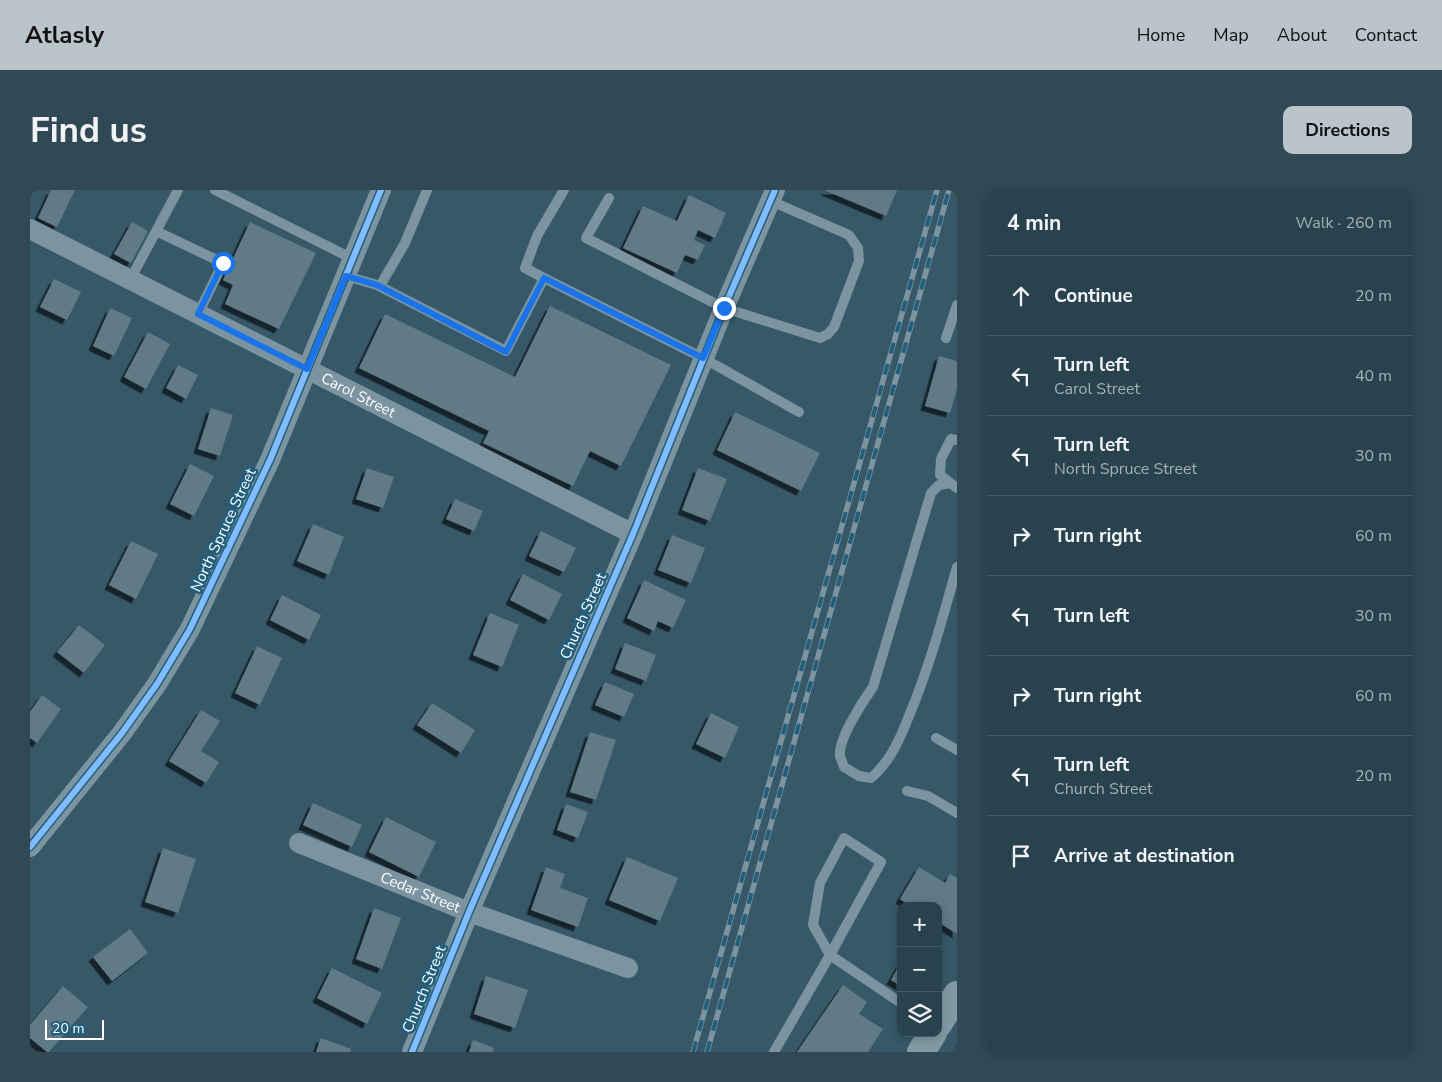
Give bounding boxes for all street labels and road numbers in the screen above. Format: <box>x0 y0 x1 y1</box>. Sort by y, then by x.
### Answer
street label: Carol Street <box>318 368 400 423</box>
street label: North Spruce Street <box>186 464 261 595</box>
street label: Church Street <box>555 569 611 662</box>
street label: Cedar Street <box>377 867 464 918</box>
street label: Church Street <box>397 942 451 1036</box>

